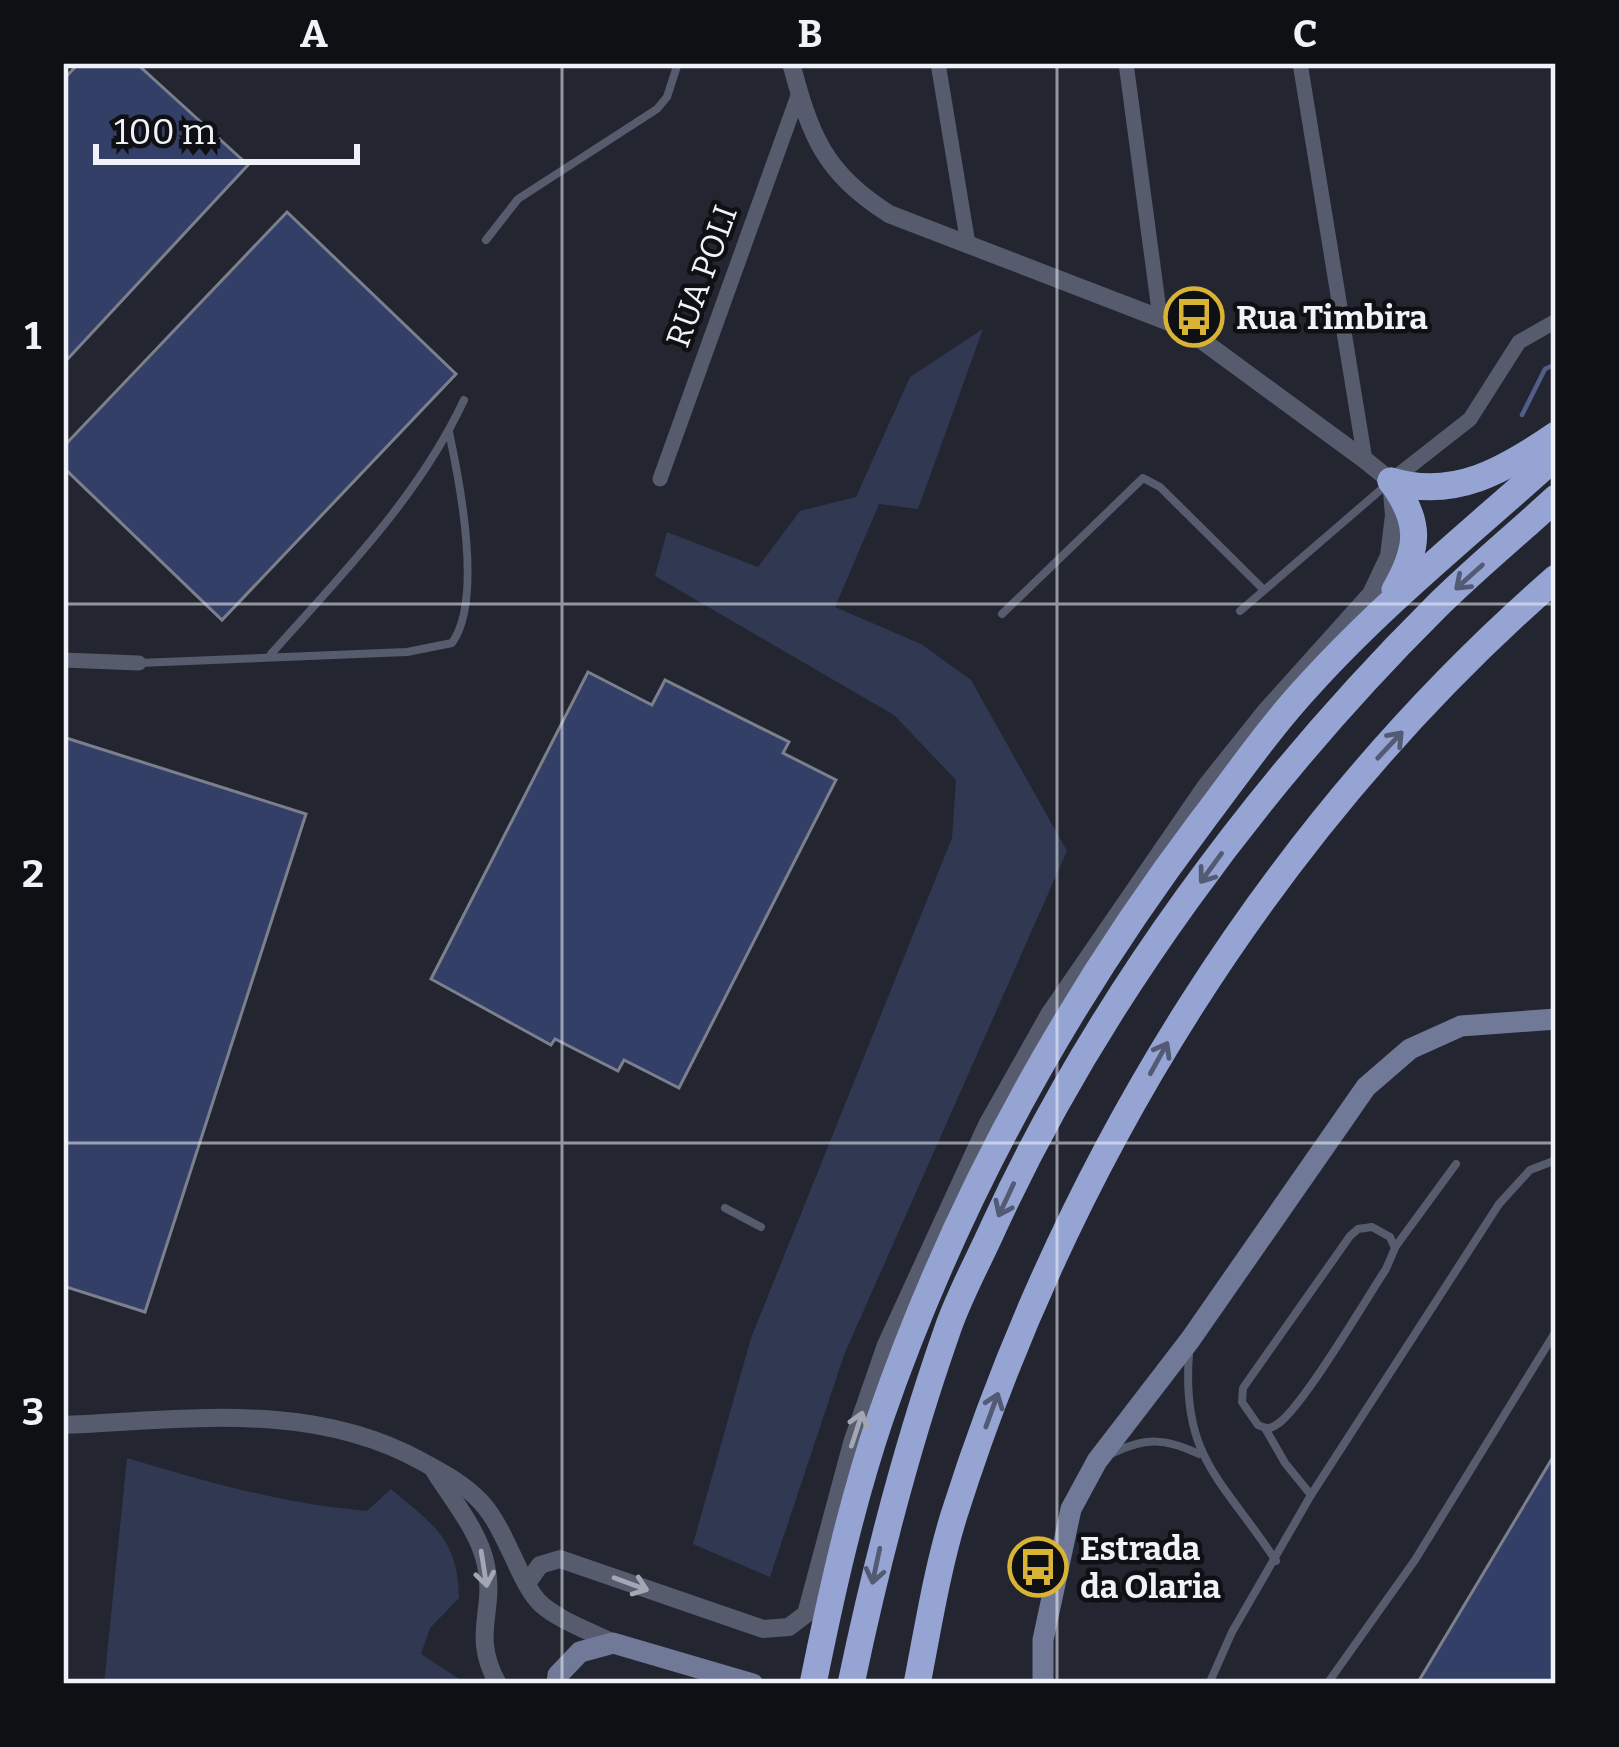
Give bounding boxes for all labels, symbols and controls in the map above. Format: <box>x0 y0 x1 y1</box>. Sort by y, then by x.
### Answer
text: A <box>300 11 328 57</box>
text: B <box>797 11 823 57</box>
text: C <box>1293 11 1317 57</box>
scale bar <box>96 90 357 164</box>
text: 100 m <box>114 110 216 154</box>
street label: RUA POLI <box>658 200 746 353</box>
bus stop icon: Rua Timbira <box>1163 286 1225 348</box>
place label: Rua Timbira <box>1236 298 1428 338</box>
text: 1 <box>25 313 42 359</box>
one-way arrow <box>1455 563 1485 590</box>
one-way arrow <box>1375 730 1403 760</box>
text: 2 <box>22 851 44 897</box>
one-way arrow <box>1199 852 1225 884</box>
one-way arrow <box>1147 1041 1171 1076</box>
one-way arrow <box>994 1181 1016 1217</box>
text: 3 <box>22 1389 44 1435</box>
one-way arrow <box>983 1392 1004 1429</box>
one-way arrow <box>848 1411 870 1449</box>
place label: Estrada da Olaria <box>1080 1529 1221 1607</box>
bus stop icon: Estrada da Olaria <box>1007 1536 1069 1598</box>
one-way arrow <box>864 1547 887 1585</box>
one-way arrow <box>473 1549 496 1588</box>
one-way arrow <box>612 1574 649 1596</box>

